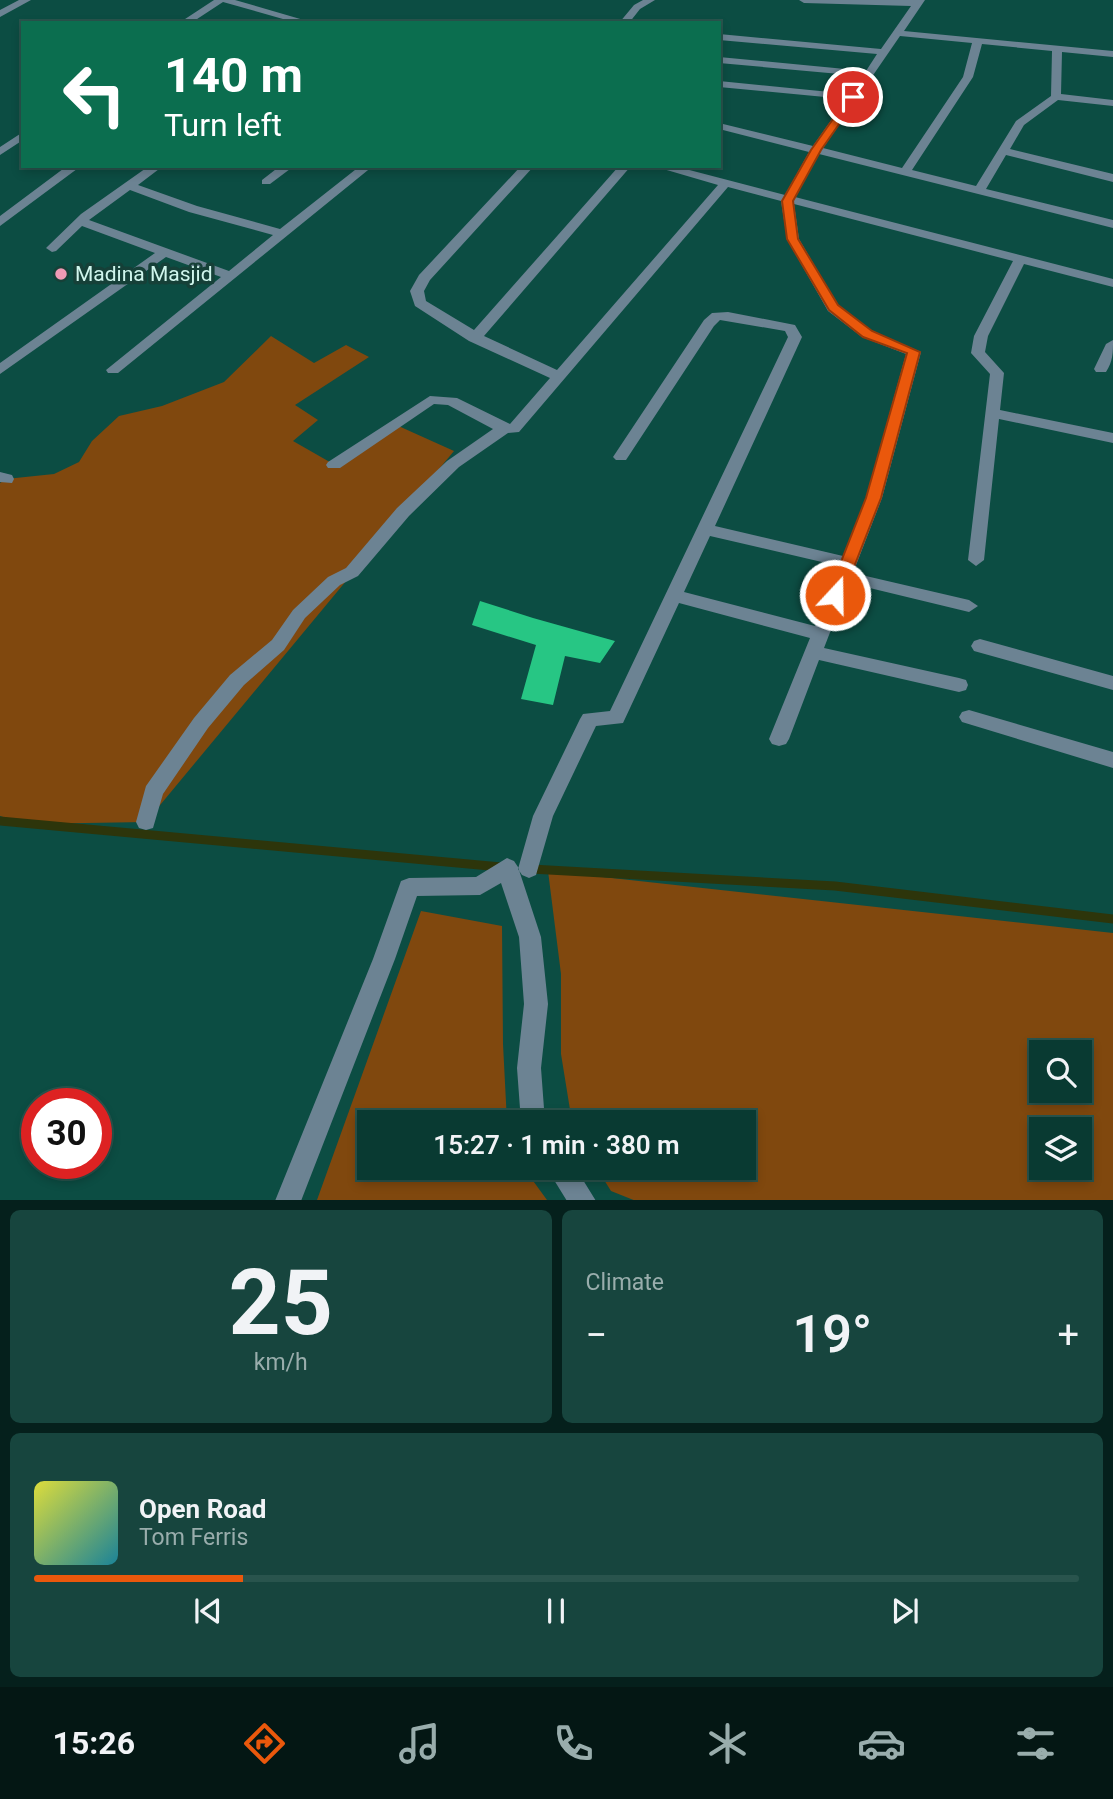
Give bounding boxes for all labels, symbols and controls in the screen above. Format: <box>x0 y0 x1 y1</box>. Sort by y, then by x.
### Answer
text: 140 m <box>164 47 303 104</box>
icon: left <box>49 49 140 140</box>
pin <box>823 67 883 127</box>
icon: arrive <box>834 78 872 116</box>
text: Turn left <box>164 106 282 144</box>
place label: Madina Masjid <box>75 262 213 286</box>
marker: Madina Masjid <box>53 266 69 282</box>
position arrow <box>798 558 872 632</box>
map controls <box>1029 1040 1092 1180</box>
button: search <box>1029 1040 1092 1103</box>
speed limit sign: 30 <box>21 1088 112 1179</box>
button: layers <box>1029 1117 1092 1180</box>
text: 15:27 · 1 min · 380 m <box>433 1130 680 1160</box>
text: 25 <box>229 1250 333 1356</box>
text: Climate <box>586 1269 664 1296</box>
text: 19° <box>793 1304 872 1365</box>
text: − <box>586 1313 607 1357</box>
text: + <box>1057 1313 1079 1357</box>
text: km/h <box>254 1349 308 1376</box>
text: Open Road <box>139 1494 267 1524</box>
text: Tom Ferris <box>139 1524 248 1551</box>
icon: previous <box>189 1592 227 1630</box>
icon: pause <box>537 1592 575 1630</box>
icon: next <box>886 1592 924 1630</box>
icon: directions <box>240 1719 289 1768</box>
icon: music <box>395 1719 444 1768</box>
icon: phone <box>549 1719 598 1768</box>
icon: climate <box>703 1719 752 1768</box>
icon: car <box>857 1719 906 1768</box>
icon: filters <box>1011 1719 1060 1768</box>
text: 15:26 <box>53 1724 135 1762</box>

